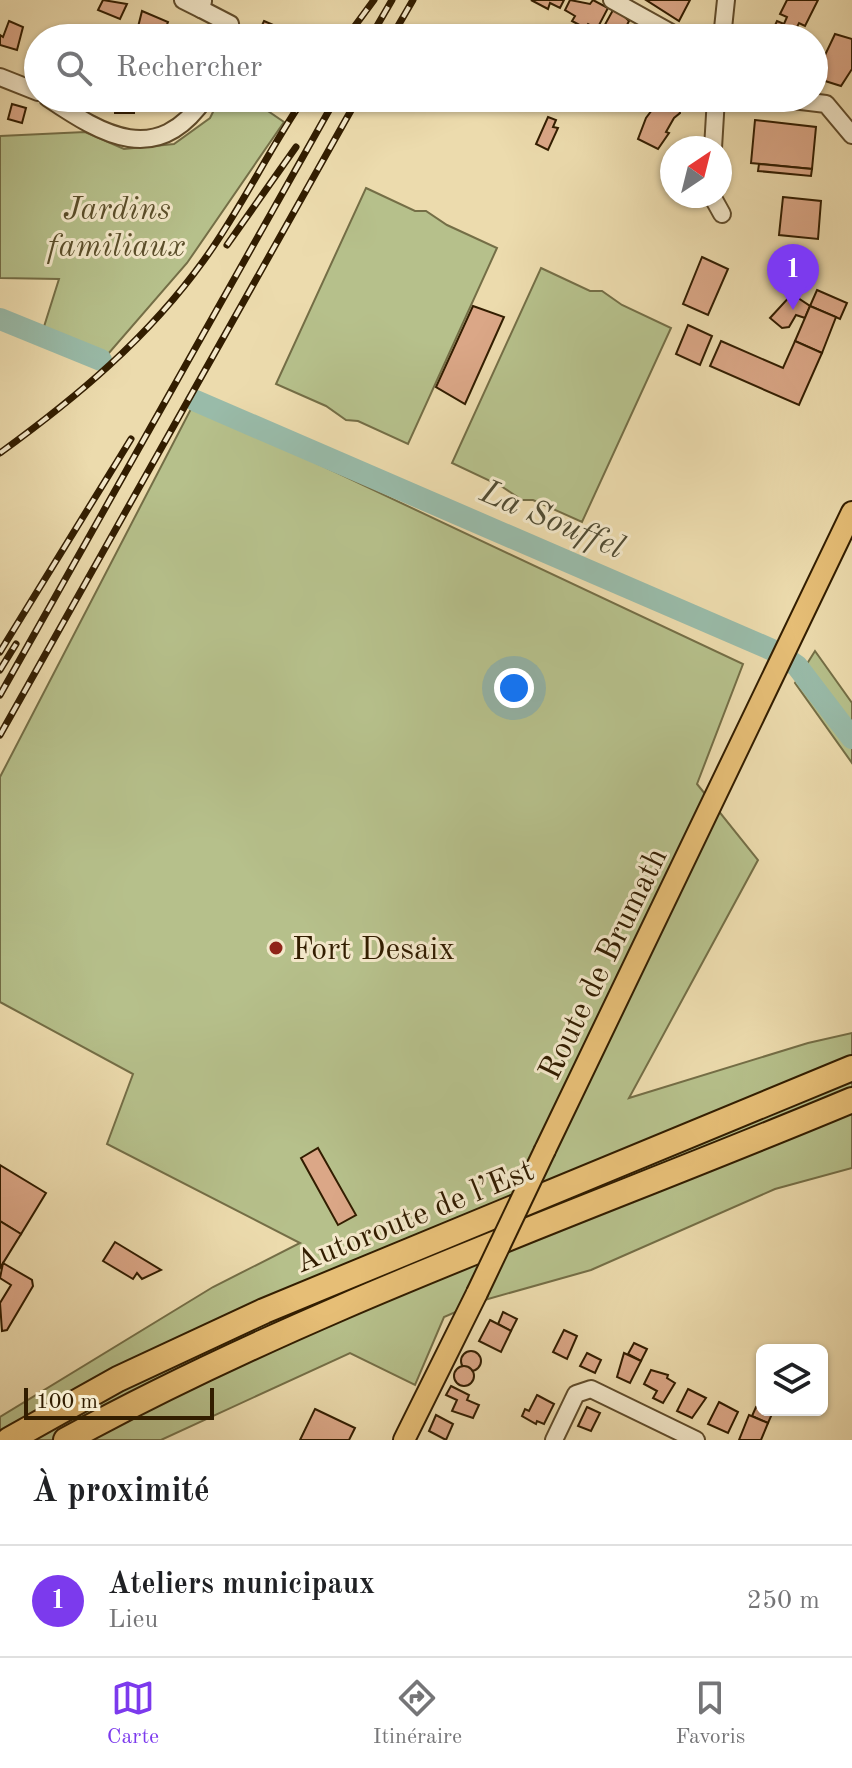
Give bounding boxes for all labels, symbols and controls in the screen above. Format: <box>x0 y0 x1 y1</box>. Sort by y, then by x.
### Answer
search box <box>24 24 828 112</box>
icon: search <box>52 46 96 90</box>
text: Rechercher <box>116 53 262 83</box>
north arrow <box>660 136 732 208</box>
park label: Jardins familiaux <box>46 195 186 264</box>
pin: 1 <box>767 244 819 310</box>
water label: La Souffel <box>474 475 629 566</box>
your location <box>494 668 534 708</box>
street label: Route de Brumath <box>535 843 675 1085</box>
place label: Fort Desaix <box>292 935 455 967</box>
marker: Fort Desaix <box>267 939 285 957</box>
street label: Autoroute de l’Est <box>291 1155 539 1280</box>
map controls <box>756 1344 828 1416</box>
button: layers <box>756 1344 828 1416</box>
scale bar <box>24 1384 214 1420</box>
text: 100 m <box>36 1391 98 1413</box>
text: À proximité <box>32 1475 210 1509</box>
text: Ateliers municipaux <box>108 1570 375 1600</box>
text: 1 <box>50 1588 66 1614</box>
text: 250 m <box>747 1588 820 1614</box>
text: Lieu <box>108 1607 158 1633</box>
tab: Carte <box>107 1676 159 1751</box>
tab: Itinéraire <box>373 1676 462 1751</box>
tab: Favoris <box>676 1676 745 1751</box>

